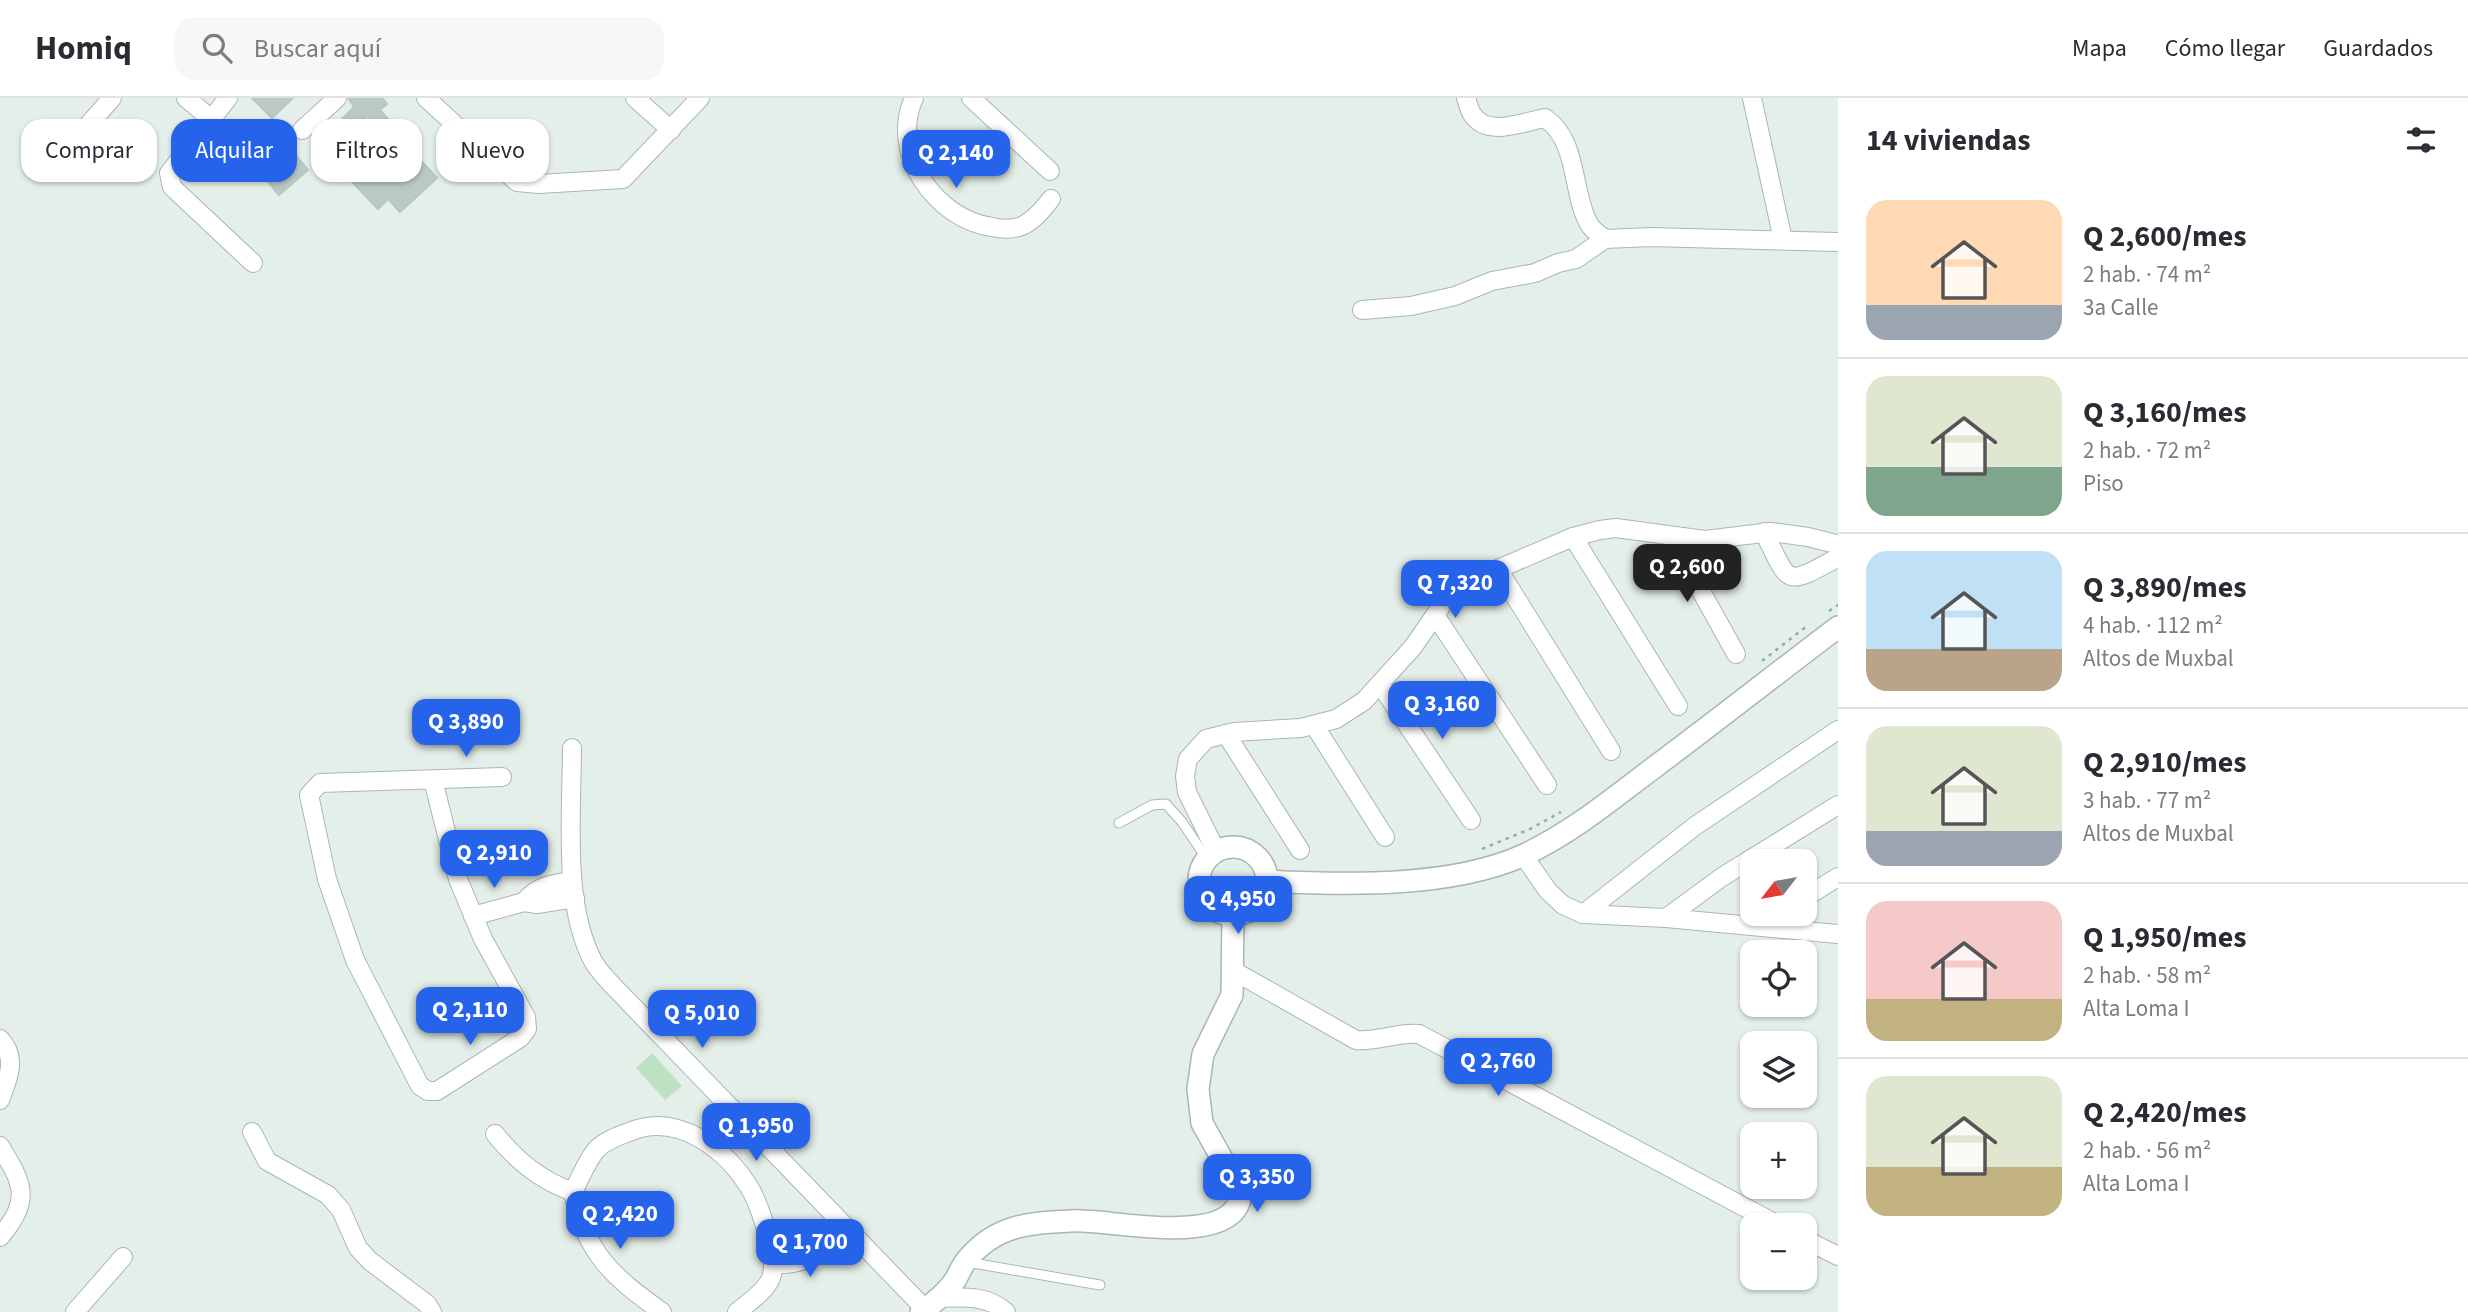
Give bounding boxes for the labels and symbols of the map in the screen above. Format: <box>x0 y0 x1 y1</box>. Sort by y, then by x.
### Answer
pin: Q 2,140 <box>891 130 1021 190</box>
pin: Q 2,600 <box>1622 545 1752 604</box>
pin: Q 7,320 <box>1390 560 1520 620</box>
pin: Q 3,160 <box>1377 682 1507 741</box>
pin: Q 3,890 <box>401 700 531 759</box>
pin: Q 2,910 <box>429 830 559 890</box>
north arrow <box>1740 849 1816 926</box>
pin: Q 4,950 <box>1173 876 1303 936</box>
pin: Q 2,110 <box>405 988 535 1047</box>
pin: Q 5,010 <box>637 990 767 1050</box>
pin: Q 2,760 <box>1433 1038 1563 1098</box>
pin: Q 1,950 <box>691 1104 821 1163</box>
pin: Q 3,350 <box>1192 1154 1322 1214</box>
pin: Q 2,420 <box>555 1192 685 1251</box>
pin: Q 1,700 <box>745 1220 875 1279</box>

